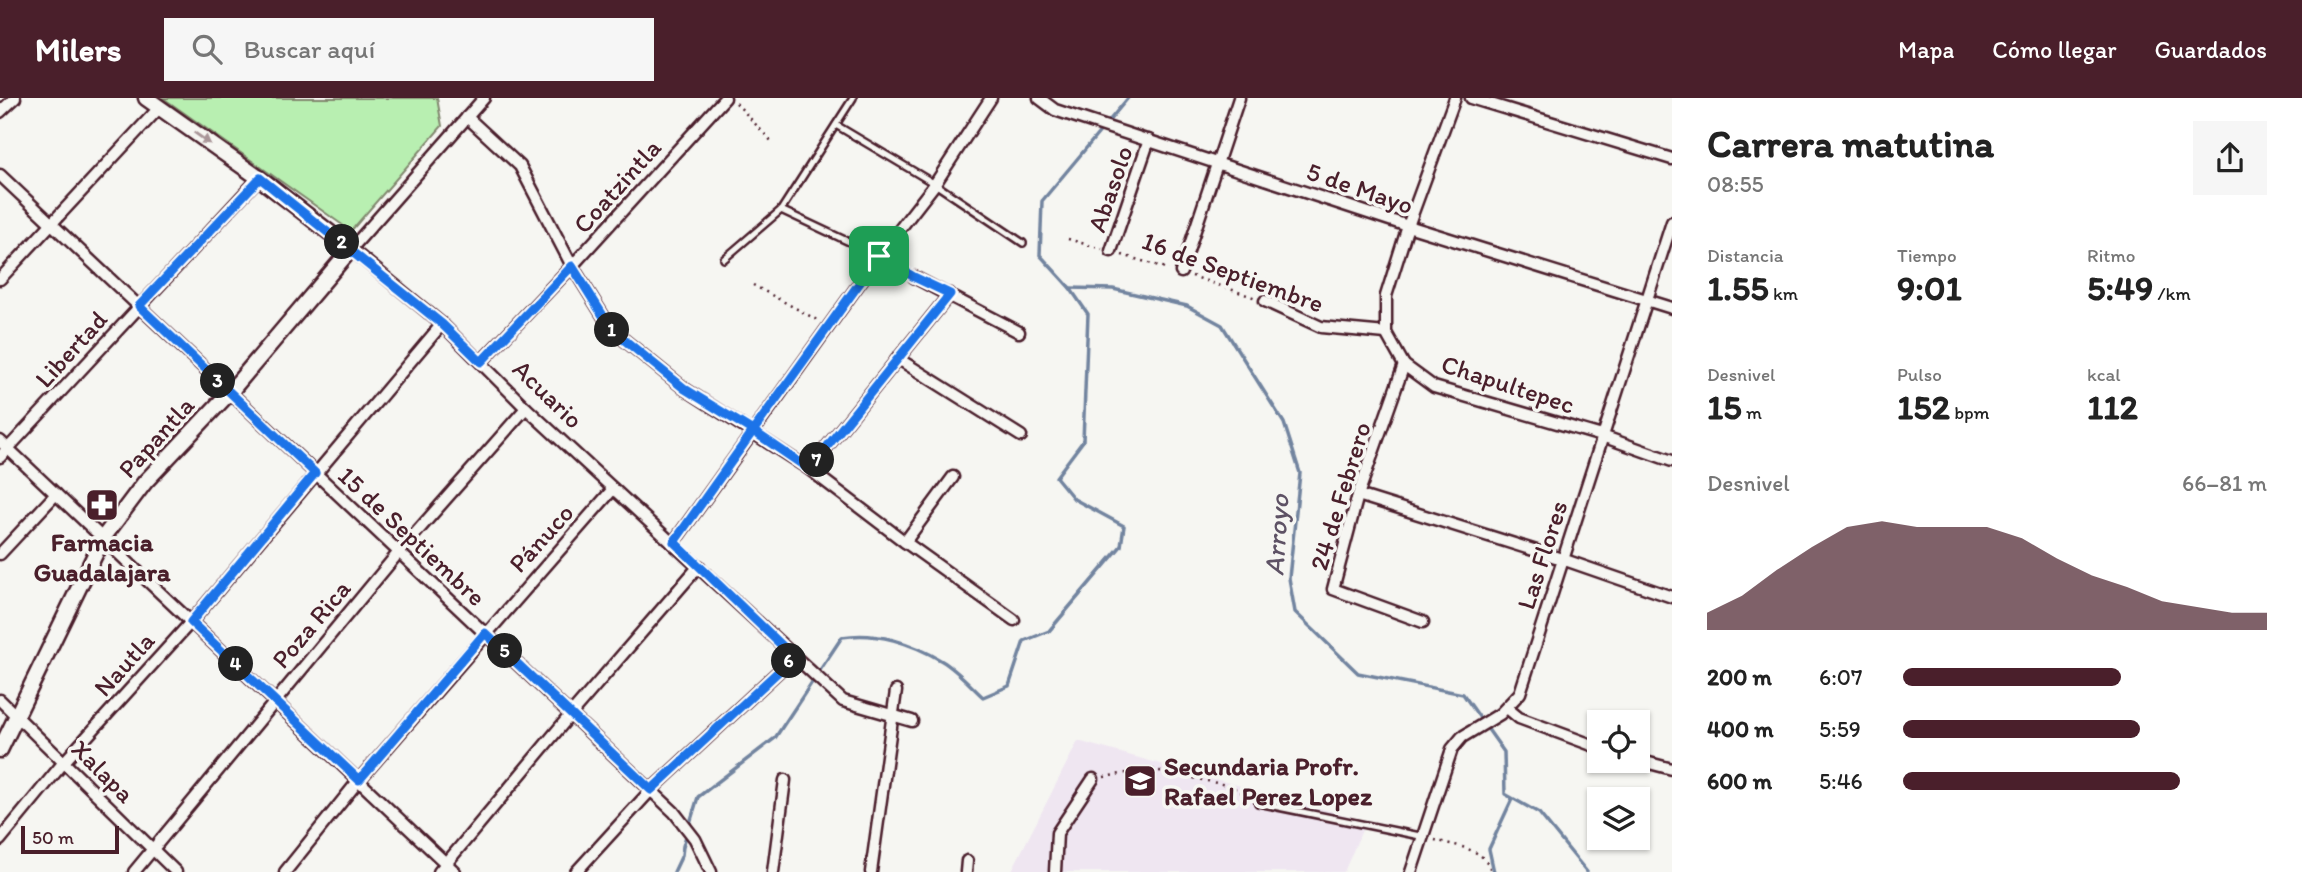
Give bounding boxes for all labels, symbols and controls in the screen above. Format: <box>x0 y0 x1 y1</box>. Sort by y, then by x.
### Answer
search box <box>164 18 654 81</box>
text: Milers <box>35 30 122 69</box>
icon: search <box>188 30 226 68</box>
text: Buscar aquí <box>244 33 375 65</box>
text: Mapa <box>1898 35 1954 64</box>
text: Cómo llegar <box>1992 35 2117 64</box>
text: Guardados <box>2155 35 2267 64</box>
text: Carrera matutina <box>1707 121 1994 167</box>
button: share <box>2193 121 2267 195</box>
one-way arrow <box>193 131 211 145</box>
street label: Coatzintla <box>566 132 668 240</box>
street label: Abasolo <box>1080 142 1140 236</box>
street label: 5 de Mayo <box>1302 155 1418 221</box>
text: 08:55 <box>1707 170 1764 198</box>
street label: 16 de Septiembre <box>1138 224 1328 320</box>
pin: 2 <box>324 225 360 260</box>
pin <box>849 226 909 286</box>
text: 2 <box>337 230 347 253</box>
icon: arrive <box>860 237 898 275</box>
text: Distancia <box>1707 244 1784 267</box>
text: Tiempo <box>1897 244 1957 267</box>
text: Ritmo <box>2087 244 2135 267</box>
text: 1.55 <box>1707 267 1769 309</box>
text: 9:01 <box>1897 267 1962 309</box>
text: 5:49 <box>2087 267 2153 309</box>
text: km <box>1769 282 1798 305</box>
text: /km <box>2153 282 2191 305</box>
street label: Libertad <box>28 303 114 394</box>
pin: 1 <box>594 313 630 348</box>
text: 1 <box>607 318 616 341</box>
street label: Chapultepec <box>1437 347 1579 421</box>
street label: Acuario <box>506 353 590 435</box>
text: Desnivel <box>1707 363 1775 386</box>
text: Pulso <box>1897 363 1942 386</box>
text: kcal <box>2087 363 2121 386</box>
pin: 3 <box>200 364 235 398</box>
text: 3 <box>212 369 223 392</box>
text: 15 <box>1707 386 1742 428</box>
text: 152 <box>1897 386 1950 428</box>
text: 112 <box>2087 386 2138 428</box>
street label: Papantla <box>111 389 201 484</box>
text: m <box>1742 401 1762 424</box>
text: bpm <box>1950 401 1990 424</box>
street label: 24 de Febrero <box>1302 418 1378 574</box>
pin: 7 <box>800 442 834 478</box>
text: 7 <box>812 448 821 471</box>
street label: 15 de Septiembre <box>331 459 493 613</box>
text: Desnivel <box>1707 469 1790 497</box>
text: 66–81 m <box>2182 469 2267 497</box>
pharmacy icon: Farmacia Guadalajara <box>83 486 121 524</box>
water label: Arroyo <box>1256 492 1296 577</box>
street label: Pánuco <box>502 497 580 579</box>
street label: Las Flores <box>1509 497 1575 613</box>
place label: Farmacia Guadalajara <box>34 526 171 588</box>
street label: Poza Rica <box>265 573 358 675</box>
street label: Nautla <box>87 625 162 703</box>
pin: 5 <box>488 634 522 668</box>
text: 5 <box>500 639 509 662</box>
pin: 6 <box>772 644 806 678</box>
pin: 4 <box>218 646 254 682</box>
text: 6 <box>783 649 794 672</box>
text: 4 <box>230 652 241 675</box>
text: 200 m <box>1707 663 1772 691</box>
text: 6:07 <box>1819 663 1862 691</box>
map controls <box>1587 710 1650 850</box>
button: locate <box>1587 710 1650 773</box>
text: 400 m <box>1707 715 1774 743</box>
text: 5:59 <box>1819 715 1861 743</box>
street label: Xalapa <box>65 733 142 810</box>
place label: Secundaria Profr. Rafael Perez Lopez <box>1164 750 1373 812</box>
school or university icon: Secundaria Profr. Rafael Perez Lopez <box>1121 762 1159 800</box>
text: 600 m <box>1707 767 1772 795</box>
text: 5:46 <box>1819 767 1863 795</box>
button: layers <box>1587 787 1650 850</box>
scale bar <box>21 823 119 855</box>
text: 50 m <box>32 826 74 849</box>

